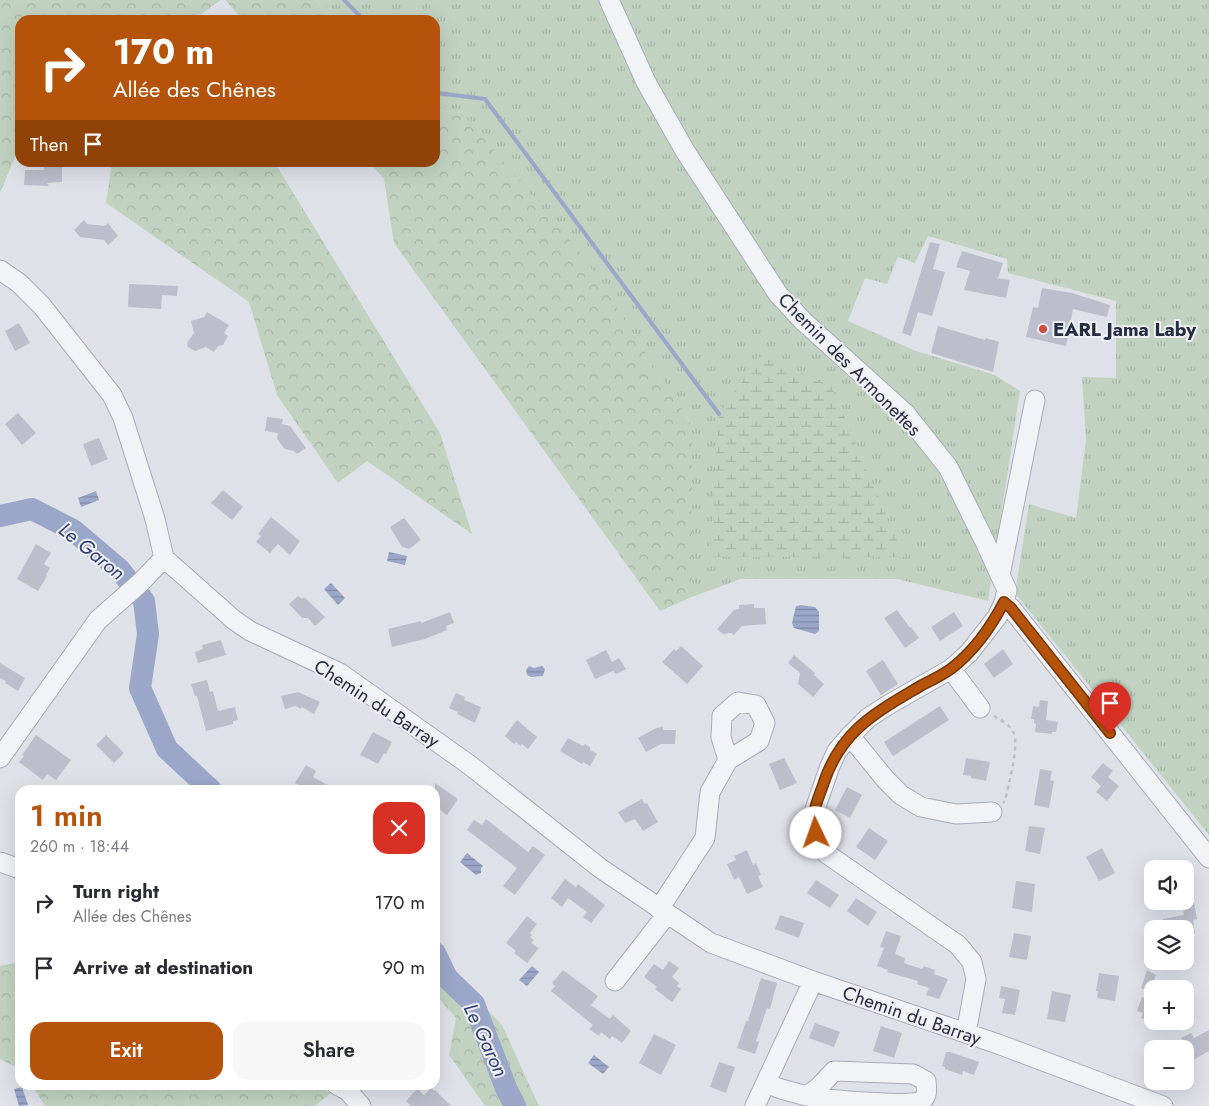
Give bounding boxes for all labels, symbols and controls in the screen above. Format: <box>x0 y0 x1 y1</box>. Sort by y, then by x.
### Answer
text: 170 m <box>113 27 214 77</box>
icon: right <box>30 35 95 100</box>
text: Allée des Chênes <box>113 73 276 105</box>
icon: arrive <box>79 130 107 158</box>
text: Then <box>30 131 69 158</box>
street label: Chemin des Armonettes <box>772 287 928 442</box>
place label: EARL Jama Laby <box>1053 316 1197 343</box>
marker: EARL Jama Laby <box>1037 323 1049 335</box>
water label: Le Garon <box>52 516 131 587</box>
street label: Chemin du Barray <box>309 653 445 755</box>
pin <box>1089 682 1131 733</box>
icon: arrive <box>1096 689 1124 717</box>
text: 1 min <box>30 794 103 837</box>
button: close <box>373 802 425 854</box>
position arrow <box>789 806 841 858</box>
text: 260 m · 18:44 <box>30 835 129 858</box>
map controls <box>1144 860 1194 1090</box>
button: sound <box>1144 860 1194 910</box>
text: Turn right <box>73 878 159 905</box>
icon: right <box>30 889 58 917</box>
text: 170 m <box>375 889 425 916</box>
text: Allée des Chênes <box>73 905 192 928</box>
button: layers <box>1144 920 1194 970</box>
icon: arrive <box>30 954 58 982</box>
text: Arrive at destination <box>73 954 253 981</box>
text: 90 m <box>382 954 425 981</box>
street label: Chemin du Barray <box>839 979 985 1052</box>
button: + <box>1144 980 1194 1030</box>
water label: Le Garon <box>456 999 515 1082</box>
button: Exit <box>30 1022 223 1080</box>
button: Share <box>233 1022 425 1080</box>
button: − <box>1144 1040 1194 1090</box>

